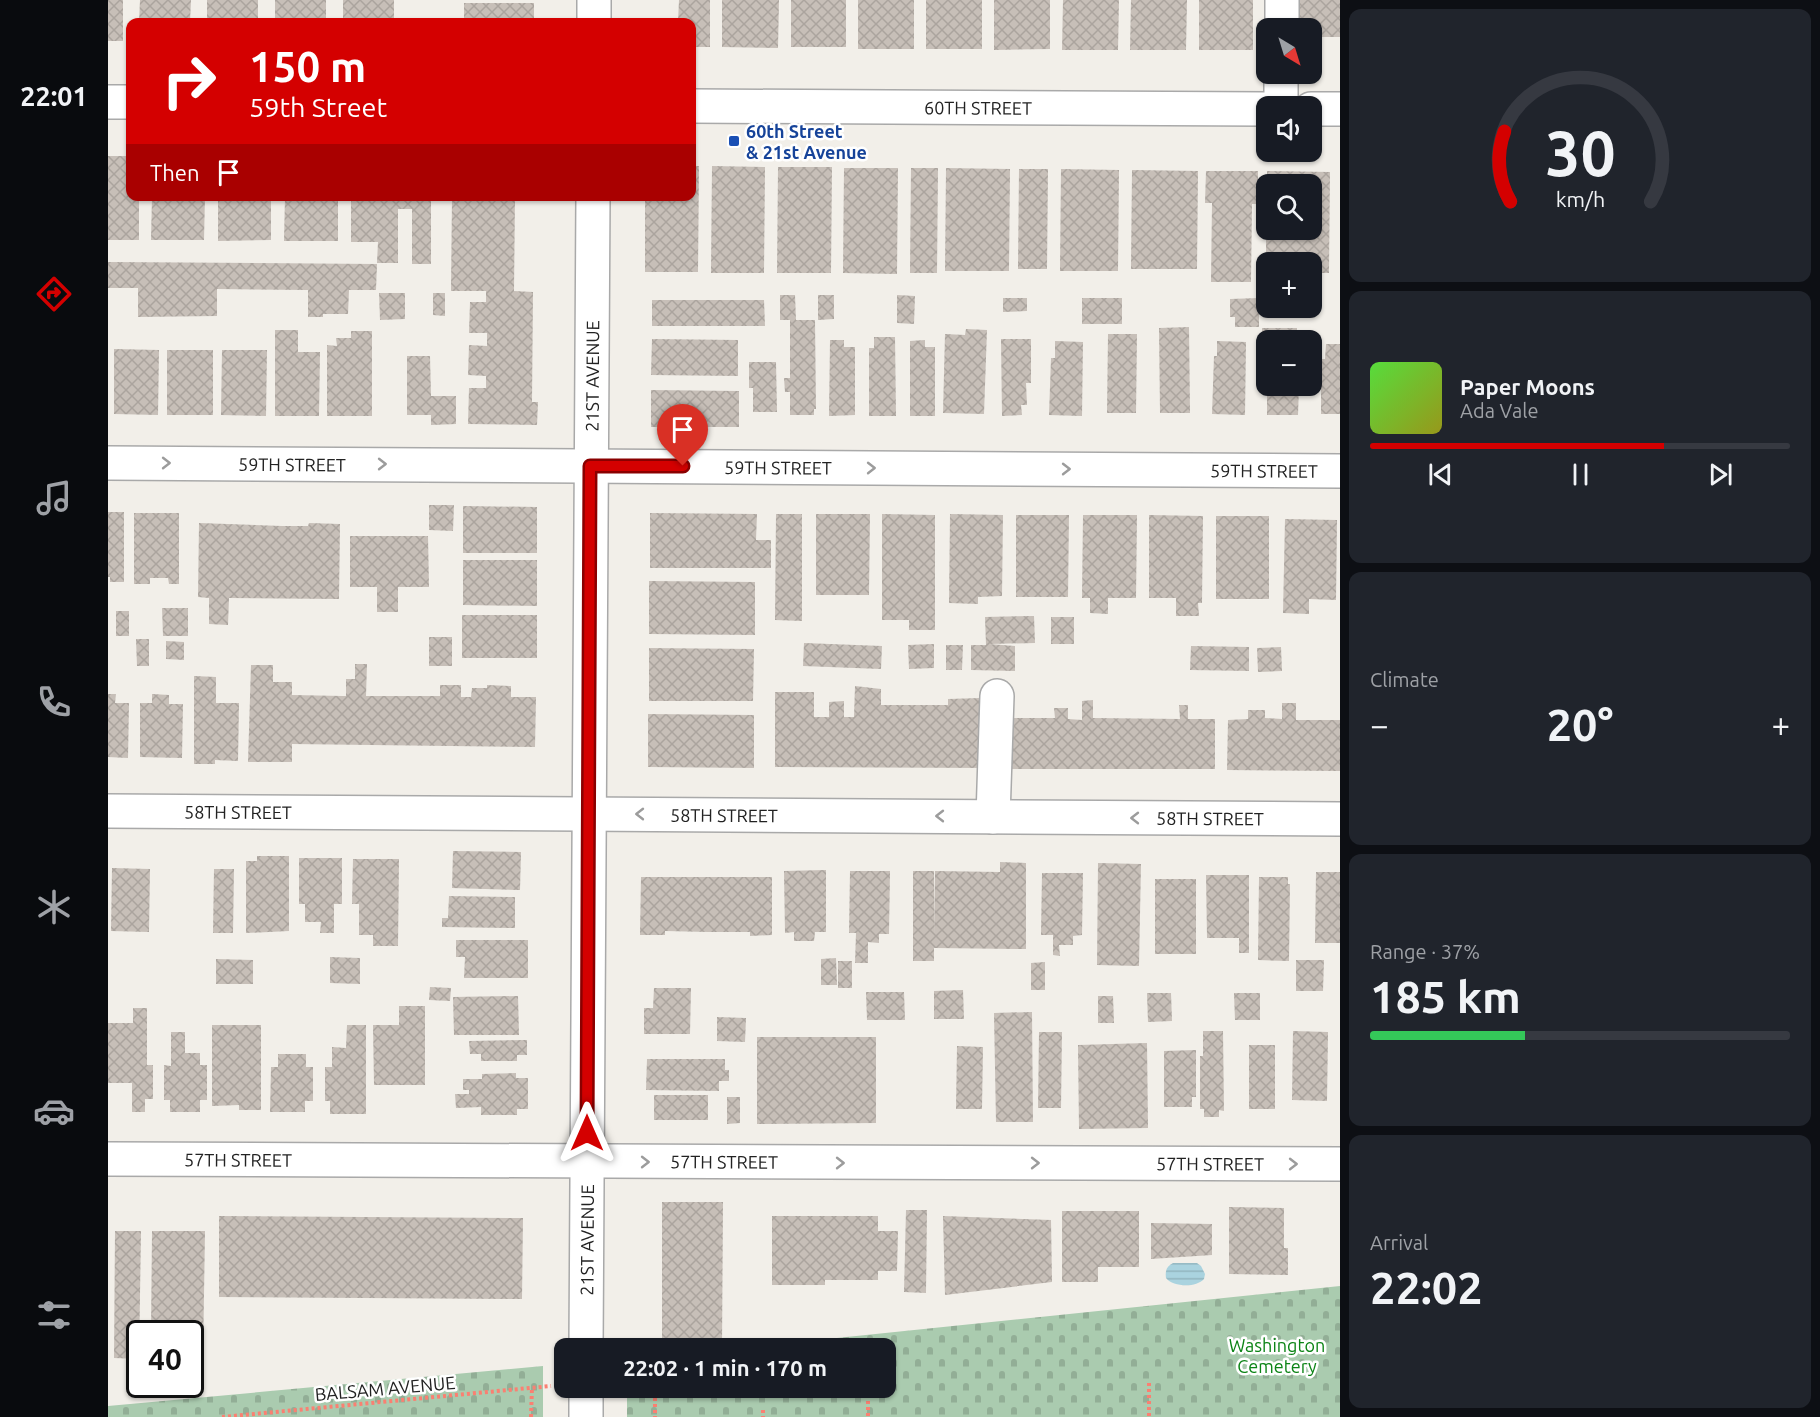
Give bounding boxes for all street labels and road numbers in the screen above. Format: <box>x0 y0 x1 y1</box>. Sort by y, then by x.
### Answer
street label: 60TH STREET <box>924 97 1032 118</box>
street label: 21ST AVENUE <box>582 320 602 432</box>
street label: 59TH STREET <box>238 454 346 475</box>
street label: 59TH STREET <box>724 457 832 478</box>
street label: 59TH STREET <box>1210 460 1318 481</box>
street label: 58TH STREET <box>184 801 292 822</box>
street label: 58TH STREET <box>670 805 778 825</box>
street label: 58TH STREET <box>1156 808 1264 829</box>
street label: 57TH STREET <box>184 1149 292 1170</box>
street label: 57TH STREET <box>670 1151 778 1172</box>
street label: 57TH STREET <box>1156 1153 1264 1174</box>
street label: 21ST AVENUE <box>576 1184 597 1296</box>
street label: BALSAM AVENUE <box>314 1372 456 1404</box>

